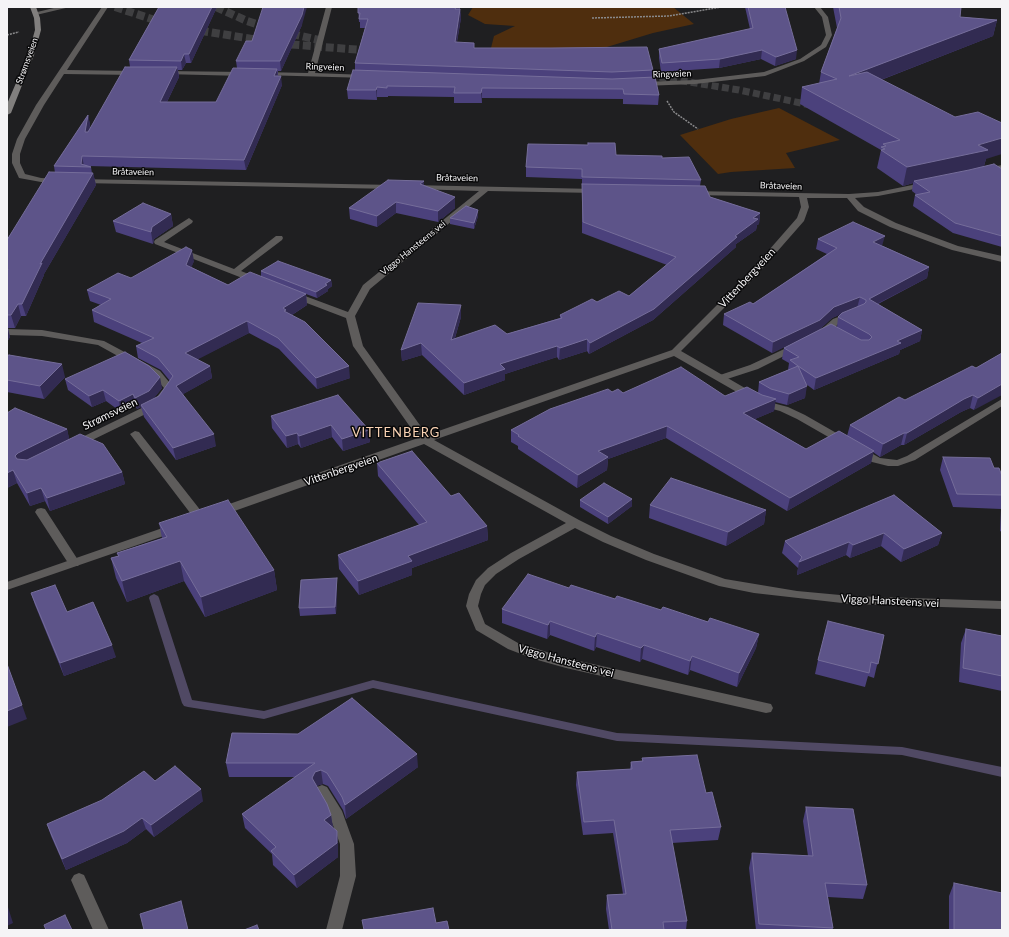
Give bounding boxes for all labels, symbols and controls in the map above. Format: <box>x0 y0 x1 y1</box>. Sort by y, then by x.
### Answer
street label: Strømsveien <box>14 36 40 86</box>
street label: Ringveien <box>306 61 344 73</box>
street label: Ringveien <box>653 68 691 80</box>
street label: Bråtaveien <box>112 166 154 178</box>
street label: Bråtaveien <box>436 172 478 184</box>
street label: Bråtaveien <box>760 180 802 192</box>
street label: Viggo Hansteens vei <box>378 218 448 278</box>
street label: Vittenbergveien <box>716 245 778 311</box>
street label: Strømsveien <box>80 395 140 433</box>
district label: VITTENBERG <box>352 425 440 441</box>
street label: Vittenbergveien <box>302 451 380 489</box>
street label: Viggo Hansteens vei <box>841 592 939 610</box>
street label: Viggo Hansteens vei <box>517 642 615 680</box>

